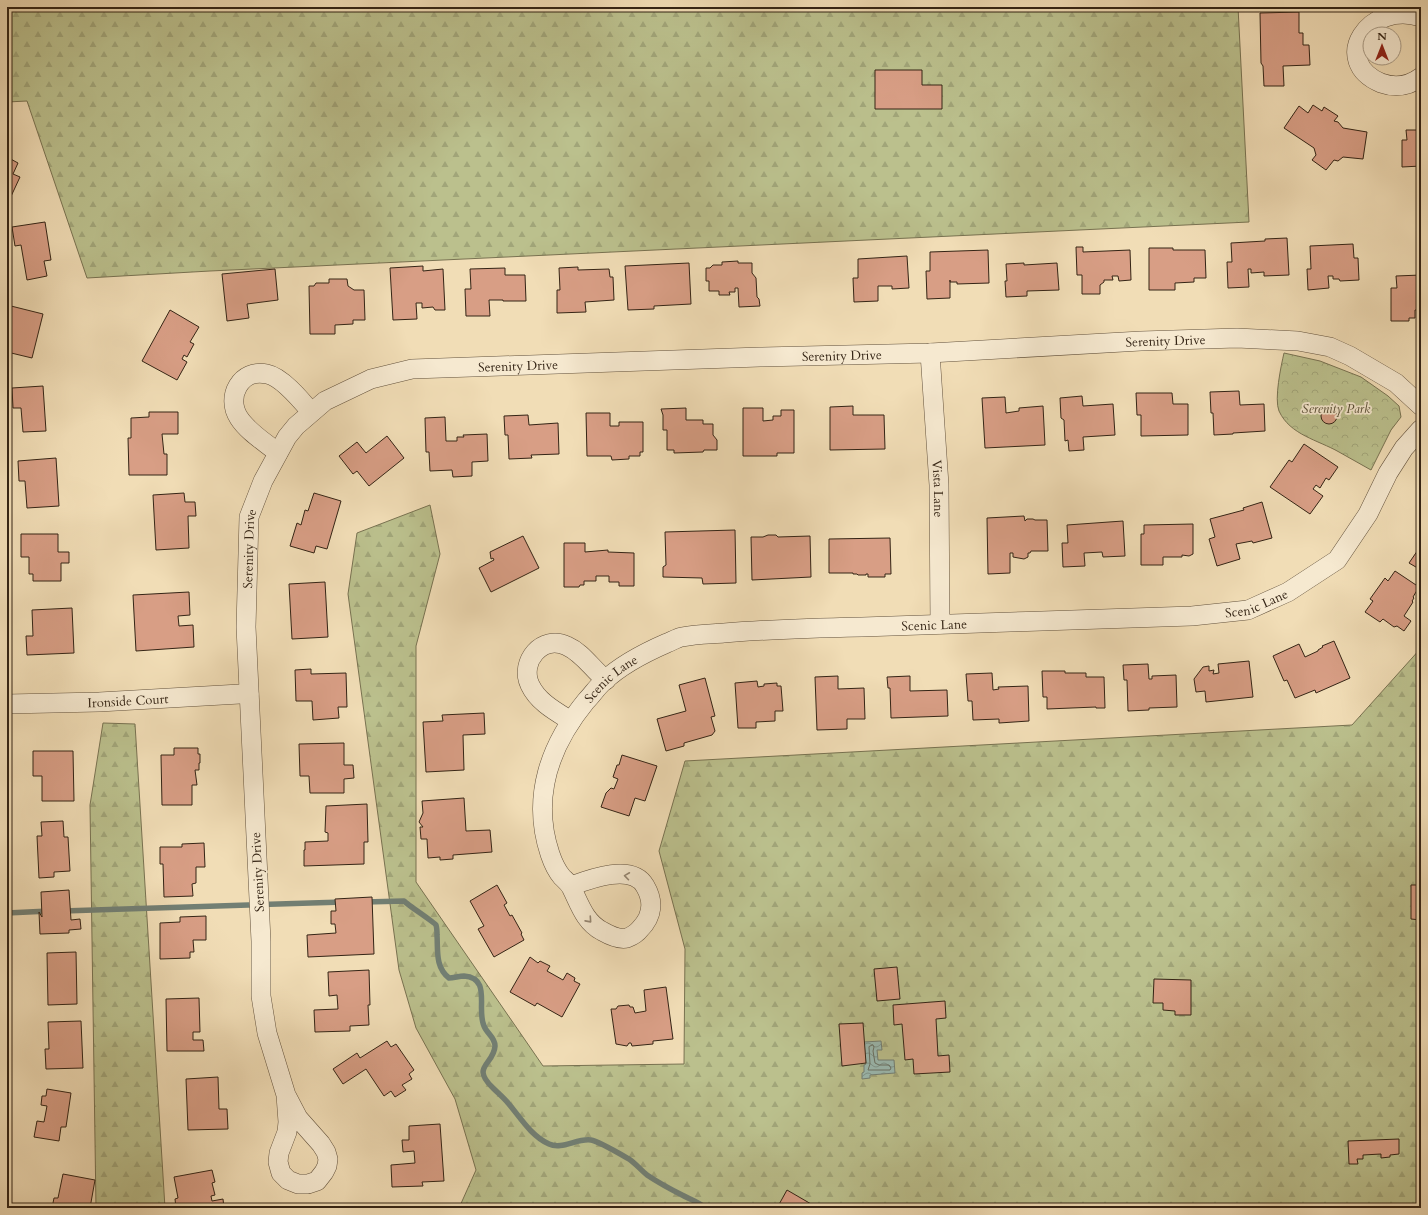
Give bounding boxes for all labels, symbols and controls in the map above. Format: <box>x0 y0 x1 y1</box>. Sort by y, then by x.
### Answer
north arrow <box>1362 26 1402 66</box>
text: N <box>1377 29 1387 44</box>
street label: Serenity Drive <box>1125 331 1206 352</box>
street label: Serenity Drive <box>802 346 882 366</box>
street label: Serenity Drive <box>478 356 558 377</box>
park label: Serenity Park <box>1302 400 1371 418</box>
street label: Vista Lane <box>927 459 947 518</box>
street label: Serenity Drive <box>239 506 261 589</box>
street label: Scenic Lane <box>1224 585 1291 622</box>
street label: Scenic Lane <box>901 615 967 636</box>
street label: Scenic Lane <box>581 651 641 707</box>
street label: Ironside Court <box>87 690 169 712</box>
street label: Serenity Drive <box>247 831 269 912</box>
one-way arrow <box>623 871 630 880</box>
one-way arrow <box>584 915 592 923</box>

